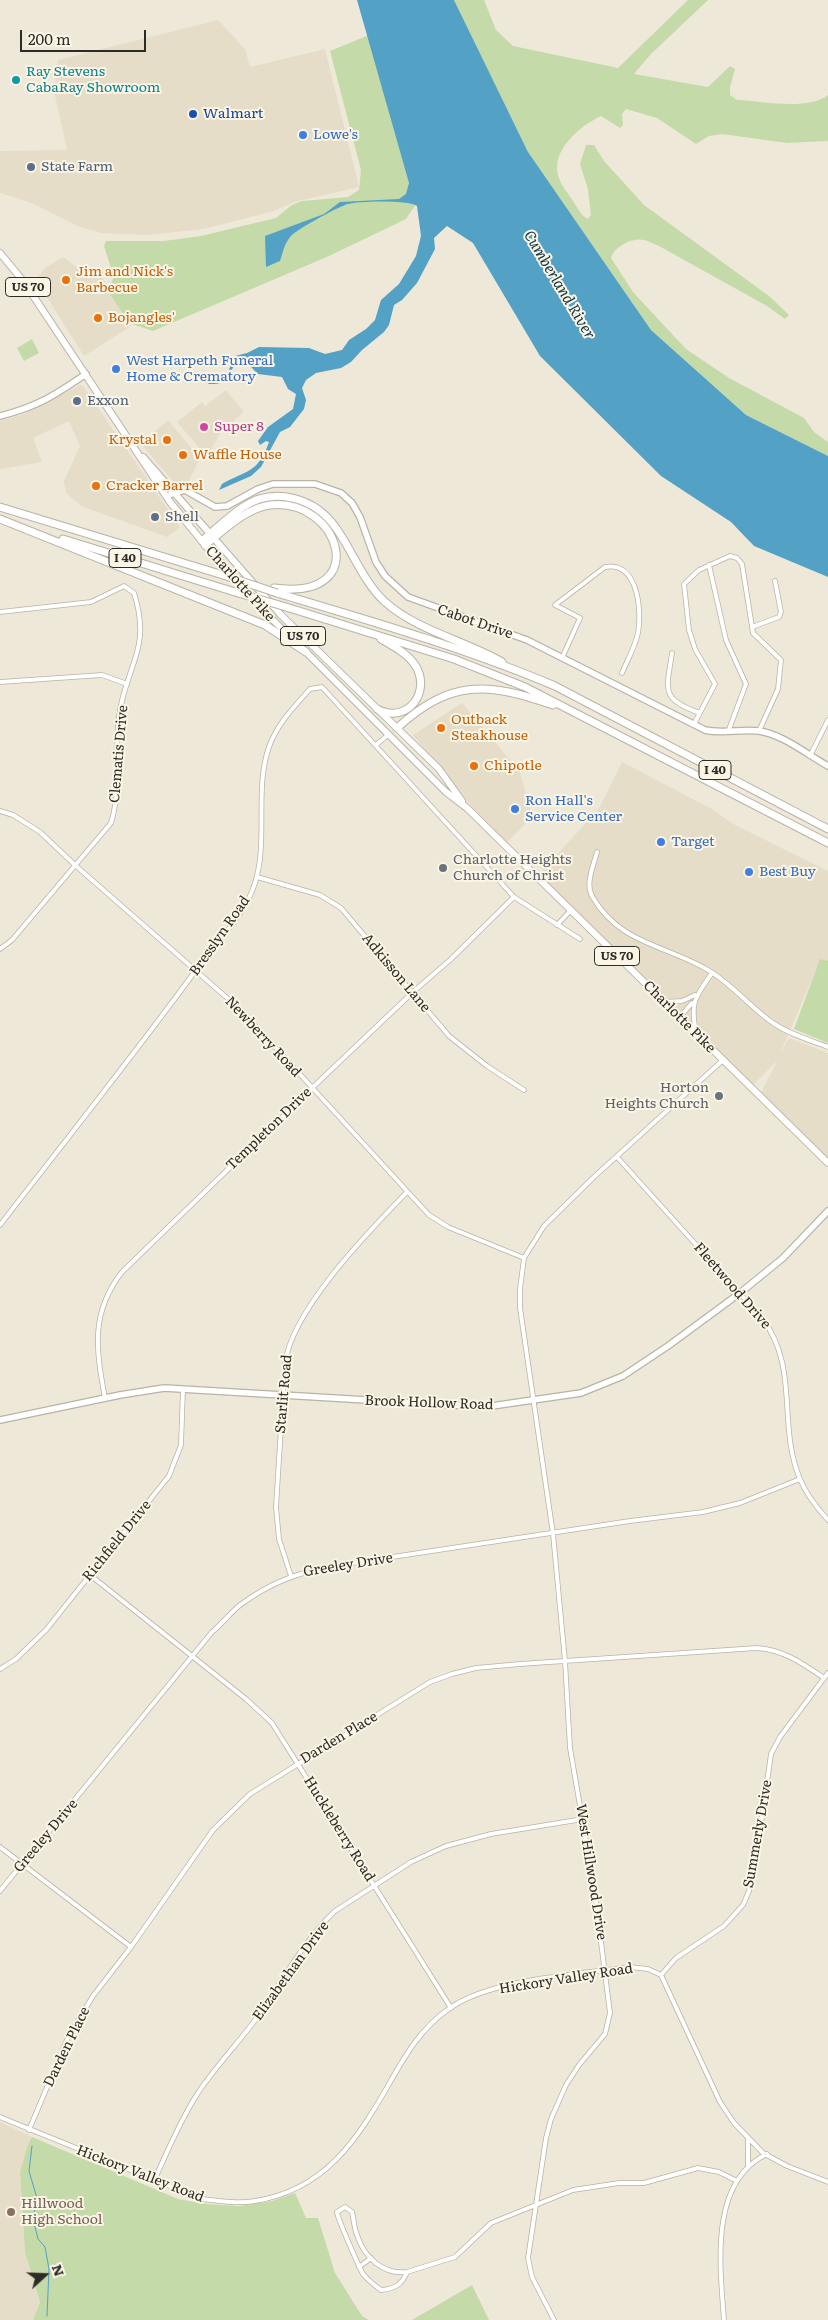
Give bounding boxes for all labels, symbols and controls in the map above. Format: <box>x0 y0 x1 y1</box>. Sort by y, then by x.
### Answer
scale bar <box>22 20 149 52</box>
text: 200 m <box>28 27 71 50</box>
place label: Ray Stevens CabaRay Showroom <box>26 64 160 96</box>
marker: Ray Stevens CabaRay Showroom <box>10 74 22 86</box>
place label: Walmart <box>203 106 264 122</box>
marker: Walmart <box>187 108 199 120</box>
place label: Lowe's <box>313 127 358 143</box>
marker: Lowe's <box>297 129 309 141</box>
place label: State Farm <box>41 159 113 175</box>
marker: State Farm <box>25 161 37 173</box>
water label: Cumberland River <box>520 227 598 343</box>
place label: Jim and Nick's Barbecue <box>76 264 173 296</box>
marker: Jim and Nick's Barbecue <box>60 274 72 286</box>
road number: US 70 <box>5 278 50 296</box>
place label: Bojangles' <box>108 310 175 326</box>
marker: Bojangles' <box>92 312 104 324</box>
place label: West Harpeth Funeral Home & Crematory <box>126 353 273 386</box>
marker: West Harpeth Funeral Home & Crematory <box>110 363 122 375</box>
place label: Exxon <box>87 393 129 409</box>
marker: Exxon <box>71 395 83 407</box>
place label: Super 8 <box>214 419 264 435</box>
marker: Super 8 <box>198 421 210 433</box>
place label: Krystal <box>108 432 157 448</box>
marker: Krystal <box>161 434 173 446</box>
place label: Waffle House <box>193 447 282 463</box>
marker: Waffle House <box>177 449 189 461</box>
place label: Cracker Barrel <box>106 478 203 494</box>
marker: Cracker Barrel <box>90 480 102 492</box>
place label: Shell <box>165 509 199 525</box>
marker: Shell <box>149 511 161 523</box>
street label: Charlotte Pike <box>202 543 278 625</box>
road number: I 40 <box>109 548 141 568</box>
street label: Cabot Drive <box>435 601 515 643</box>
road number: US 70 <box>280 626 326 646</box>
street label: Clematis Drive <box>106 704 132 804</box>
place label: Outback Steakhouse <box>451 712 528 744</box>
marker: Outback Steakhouse <box>435 722 447 734</box>
place label: Chipotle <box>484 758 542 774</box>
marker: Chipotle <box>468 760 480 772</box>
road number: I 40 <box>699 760 731 780</box>
place label: Ron Hall's Service Center <box>525 793 622 826</box>
marker: Ron Hall's Service Center <box>509 803 521 815</box>
place label: Target <box>671 834 715 850</box>
marker: Target <box>655 836 667 848</box>
place label: Charlotte Heights Church of Christ <box>453 852 571 884</box>
marker: Charlotte Heights Church of Christ <box>437 862 449 874</box>
place label: Best Buy <box>759 864 816 880</box>
marker: Best Buy <box>743 866 755 878</box>
street label: Bresslyn Road <box>186 893 254 979</box>
street label: Adkisson Lane <box>358 930 434 1016</box>
road number: US 70 <box>594 946 640 966</box>
street label: Charlotte Pike <box>639 977 719 1057</box>
street label: Newberry Road <box>221 993 305 1081</box>
place label: Horton Heights Church <box>604 1080 709 1112</box>
street label: Templeton Drive <box>223 1084 315 1174</box>
marker: Horton Heights Church <box>713 1090 725 1102</box>
street label: Fleetwood Drive <box>690 1239 774 1333</box>
street label: Starlit Road <box>272 1354 296 1434</box>
street label: Brook Hollow Road <box>364 1392 494 1414</box>
street label: Richfield Drive <box>79 1497 155 1585</box>
street label: Greeley Drive <box>302 1550 394 1580</box>
street label: Darden Place <box>297 1708 381 1768</box>
street label: Huckleberry Road <box>300 1773 378 1885</box>
street label: Summerly Drive <box>740 1779 776 1889</box>
street label: Greeley Drive <box>10 1796 82 1876</box>
street label: West Hillwood Drive <box>572 1803 610 1941</box>
street label: Elizabethan Drive <box>249 1918 333 2024</box>
street label: Hickory Valley Road <box>498 1960 634 1998</box>
street label: Darden Place <box>40 2004 94 2090</box>
street label: Hickory Valley Road <box>74 2142 206 2206</box>
place label: Hillwood High School <box>21 2196 102 2228</box>
marker: Hillwood High School <box>5 2206 17 2218</box>
north arrow <box>20 2250 70 2300</box>
text: N <box>48 2261 71 2279</box>

